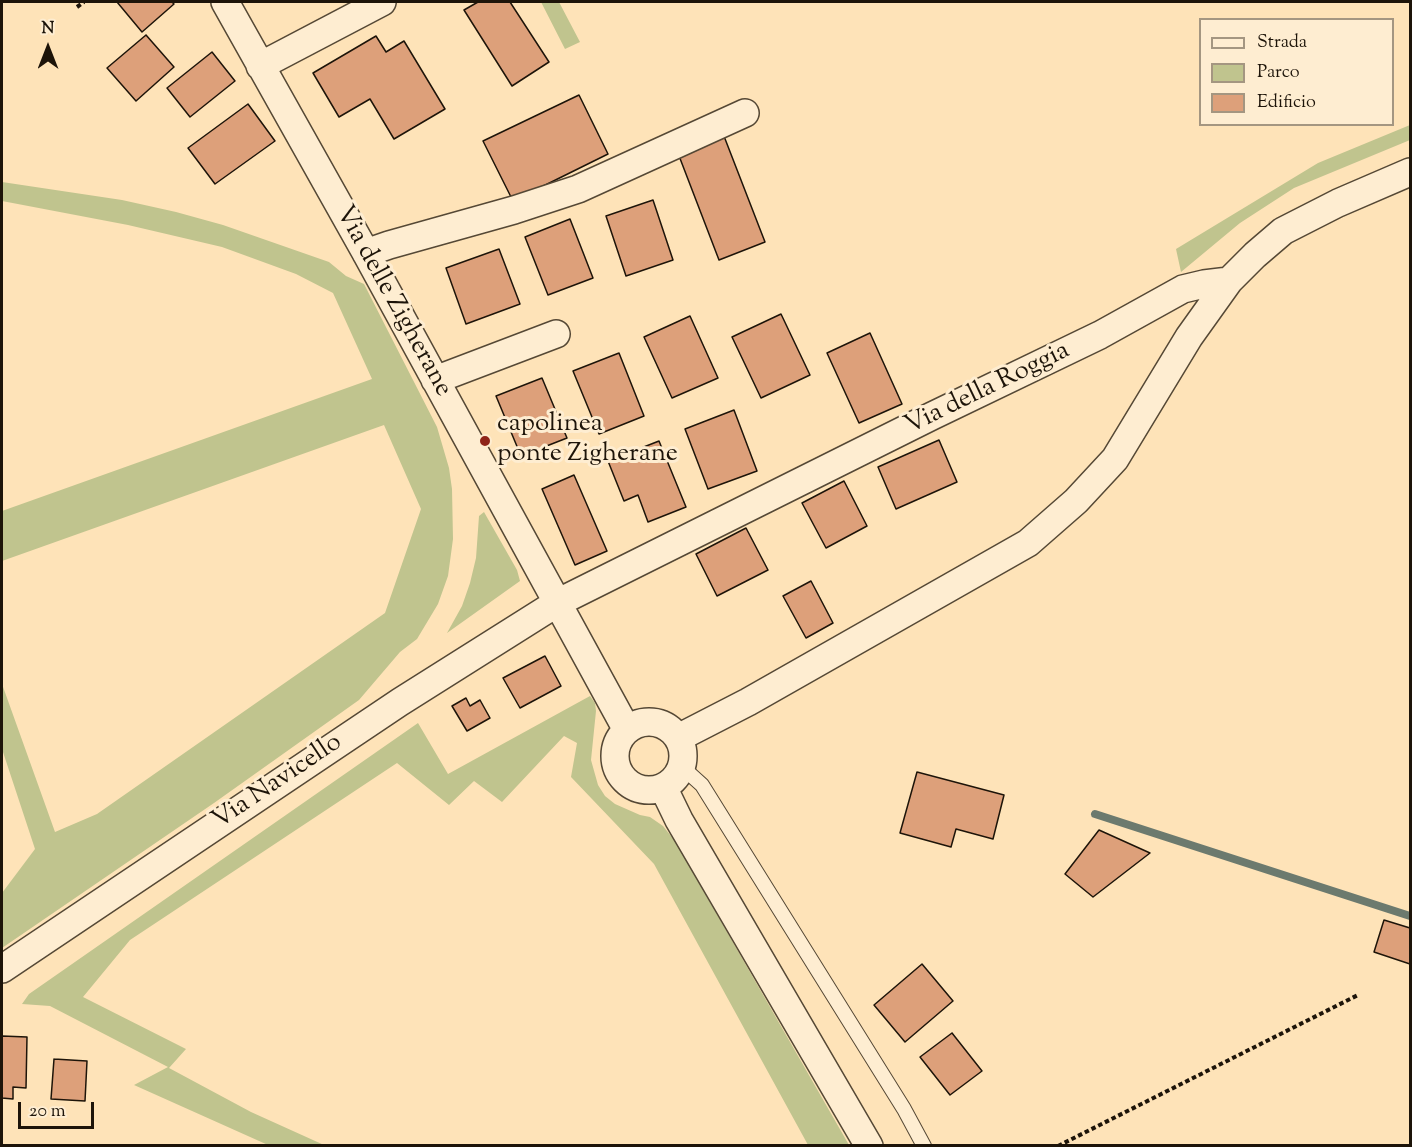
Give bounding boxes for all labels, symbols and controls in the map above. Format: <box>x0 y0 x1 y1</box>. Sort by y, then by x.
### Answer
north arrow <box>18 18 78 78</box>
text: N <box>42 18 54 41</box>
legend <box>1199 18 1394 126</box>
text: Strada <box>1257 30 1307 56</box>
text: Parco <box>1257 60 1300 86</box>
text: Edificio <box>1257 90 1316 116</box>
street label: Via delle Zigherane <box>327 201 457 403</box>
street label: Via della Roggia <box>900 337 1076 443</box>
place label: capolinea ponte Zigherane <box>497 410 678 472</box>
marker: capolinea ponte Zigherane <box>478 434 492 448</box>
street label: Via Navicello <box>207 728 349 838</box>
scale bar <box>21 1090 98 1128</box>
text: 20 m <box>29 1099 66 1125</box>

